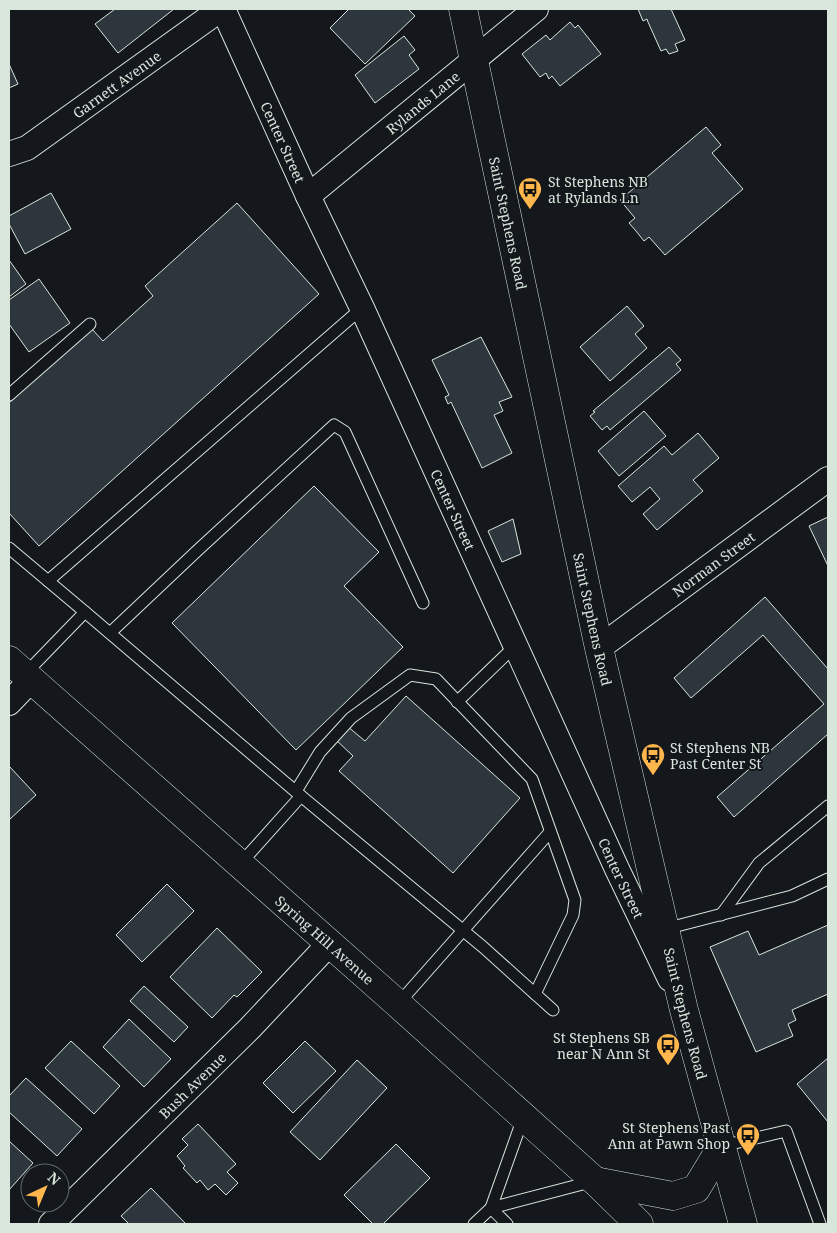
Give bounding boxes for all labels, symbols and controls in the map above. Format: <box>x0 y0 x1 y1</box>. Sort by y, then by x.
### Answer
street label: Garnett Avenue <box>68 46 164 122</box>
street label: Rylands Lane <box>382 66 463 138</box>
street label: Center Street <box>257 98 310 185</box>
street label: Saint Stephens Road <box>485 155 532 292</box>
place label: St Stephens NB at Rylands Ln <box>548 172 648 207</box>
bus stop icon: St Stephens NB at Rylands Ln <box>517 176 543 210</box>
street label: Center Street <box>427 466 480 553</box>
street label: Norman Street <box>668 527 758 601</box>
street label: Saint Stephens Road <box>570 551 617 688</box>
place label: St Stephens NB Past Center St <box>670 738 770 773</box>
bus stop icon: St Stephens NB Past Center St <box>640 742 666 776</box>
street label: Center Street <box>595 835 649 921</box>
street label: Spring Hill Avenue <box>272 891 378 988</box>
street label: Saint Stephens Road <box>660 946 712 1082</box>
place label: St Stephens SB near N Ann St <box>553 1028 650 1063</box>
bus stop icon: St Stephens SB near N Ann St <box>655 1032 681 1066</box>
street label: Bush Avenue <box>154 1048 230 1122</box>
place label: St Stephens Past Ann at Pawn Shop <box>608 1118 730 1153</box>
bus stop icon: St Stephens Past Ann at Pawn Shop <box>735 1122 761 1156</box>
north arrow <box>20 1163 70 1213</box>
text: N <box>44 1168 65 1189</box>

